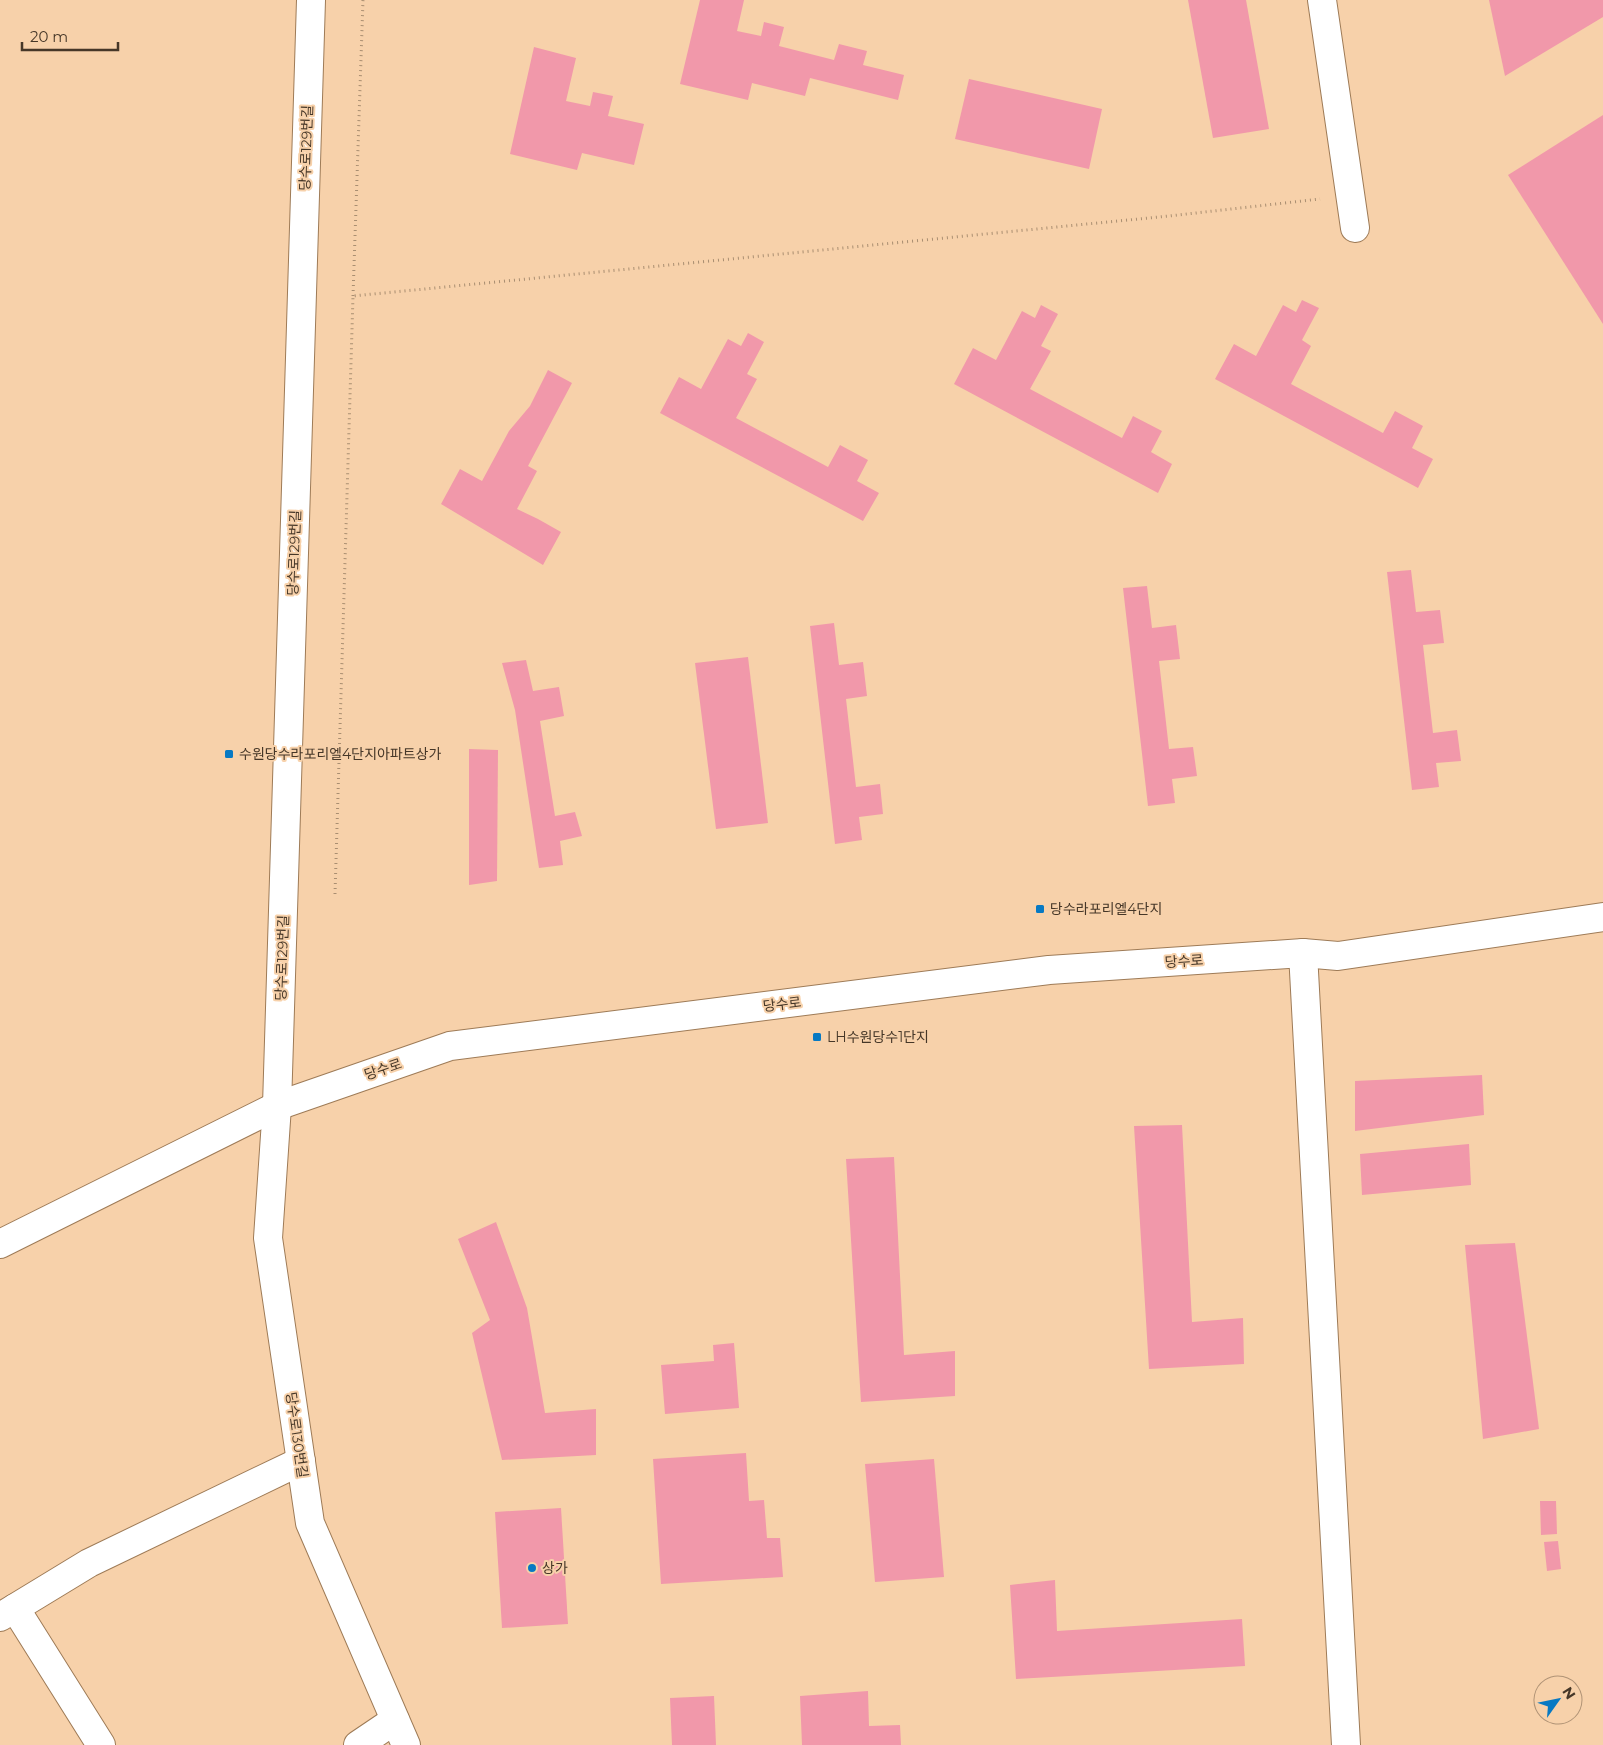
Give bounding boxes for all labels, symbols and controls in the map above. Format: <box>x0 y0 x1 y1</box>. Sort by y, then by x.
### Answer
scale bar <box>22 20 119 52</box>
text: 20 m <box>30 27 68 46</box>
street label: 당수로129번길 <box>296 105 316 191</box>
street label: 당수로129번길 <box>284 510 304 596</box>
place label: 수원당수라포리엘4단지아파트상가 <box>239 745 442 763</box>
marker: 수원당수라포리엘4단지아파트상가 <box>223 748 235 760</box>
place label: 당수라포리엘4단지 <box>1050 900 1162 918</box>
marker: 당수라포리엘4단지 <box>1034 903 1046 915</box>
street label: 당수로129번길 <box>272 915 292 1001</box>
street label: 당수로 <box>1164 951 1204 971</box>
street label: 당수로 <box>762 993 802 1015</box>
place label: LH수원당수1단지 <box>827 1028 929 1046</box>
marker: LH수원당수1단지 <box>811 1031 823 1043</box>
street label: 당수로 <box>362 1054 404 1084</box>
street label: 당수로130번길 <box>282 1391 312 1479</box>
place label: 상가 <box>542 1559 568 1577</box>
marker: 상가 <box>526 1562 538 1574</box>
north arrow <box>1533 1675 1583 1725</box>
text: N <box>1558 1683 1580 1703</box>

